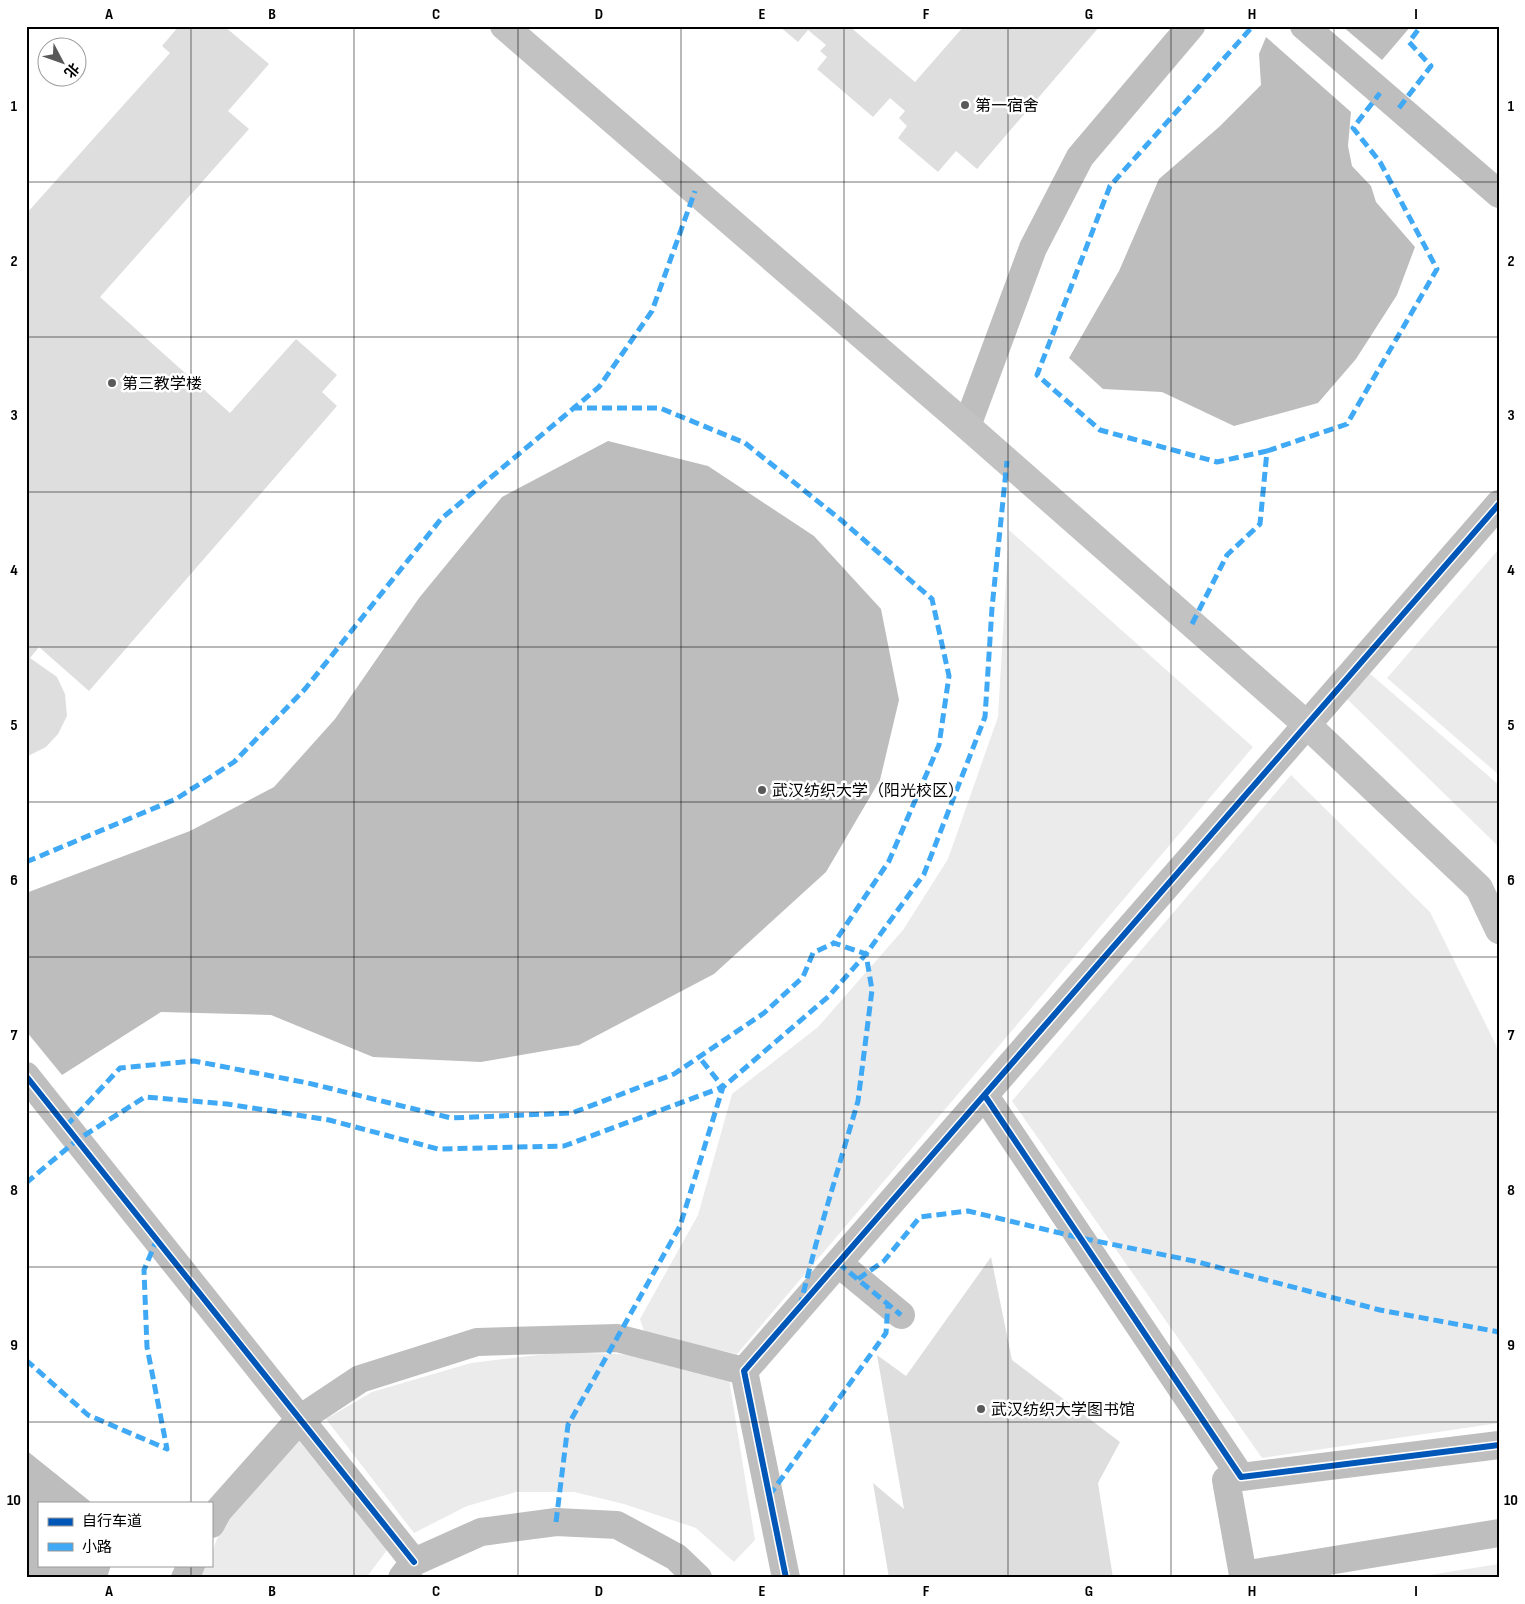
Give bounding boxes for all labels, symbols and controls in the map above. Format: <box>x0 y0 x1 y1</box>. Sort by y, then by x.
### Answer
text: A <box>104 5 113 24</box>
text: B <box>268 5 276 24</box>
text: C <box>432 5 440 24</box>
text: D <box>595 5 603 24</box>
text: E <box>759 5 766 24</box>
text: F <box>923 5 930 24</box>
text: G <box>1085 5 1093 24</box>
text: H <box>1248 5 1256 24</box>
text: I <box>1414 5 1418 24</box>
north arrow <box>38 38 88 88</box>
text: 北 <box>60 59 82 81</box>
text: 1 <box>11 97 18 116</box>
place label: 第一宿舍 <box>975 97 1039 116</box>
text: 1 <box>1508 97 1515 116</box>
marker: 第一宿舍 <box>959 99 971 111</box>
text: 2 <box>10 252 18 271</box>
text: 2 <box>1507 252 1515 271</box>
place label: 第三教学楼 <box>122 375 202 394</box>
marker: 第三教学楼 <box>106 377 118 389</box>
text: 3 <box>10 406 18 425</box>
text: 3 <box>1507 406 1515 425</box>
text: 4 <box>10 561 18 580</box>
text: 4 <box>1507 561 1515 580</box>
text: 5 <box>10 716 18 735</box>
text: 5 <box>1507 716 1515 735</box>
place label: 武汉纺织大学（阳光校区） <box>772 782 964 801</box>
marker: 武汉纺织大学（阳光校区） <box>756 784 768 796</box>
text: 6 <box>10 871 18 890</box>
text: 6 <box>1507 871 1515 890</box>
text: 7 <box>11 1026 18 1045</box>
text: 7 <box>1508 1026 1515 1045</box>
text: 8 <box>10 1181 18 1200</box>
text: 8 <box>1507 1181 1515 1200</box>
text: 9 <box>10 1336 18 1355</box>
text: 9 <box>1507 1336 1515 1355</box>
place label: 武汉纺织大学图书馆 <box>991 1401 1135 1420</box>
marker: 武汉纺织大学图书馆 <box>975 1403 987 1415</box>
text: 10 <box>7 1491 21 1510</box>
text: 10 <box>1504 1491 1518 1510</box>
legend <box>38 1502 212 1566</box>
text: 自行车道 <box>82 1512 142 1531</box>
text: 小路 <box>82 1538 112 1557</box>
text: A <box>104 1582 113 1601</box>
text: B <box>268 1582 276 1601</box>
text: C <box>432 1582 440 1601</box>
text: D <box>595 1582 603 1601</box>
text: E <box>759 1582 766 1601</box>
text: F <box>923 1582 930 1601</box>
text: G <box>1085 1582 1093 1601</box>
text: H <box>1248 1582 1256 1601</box>
text: I <box>1414 1582 1418 1601</box>

